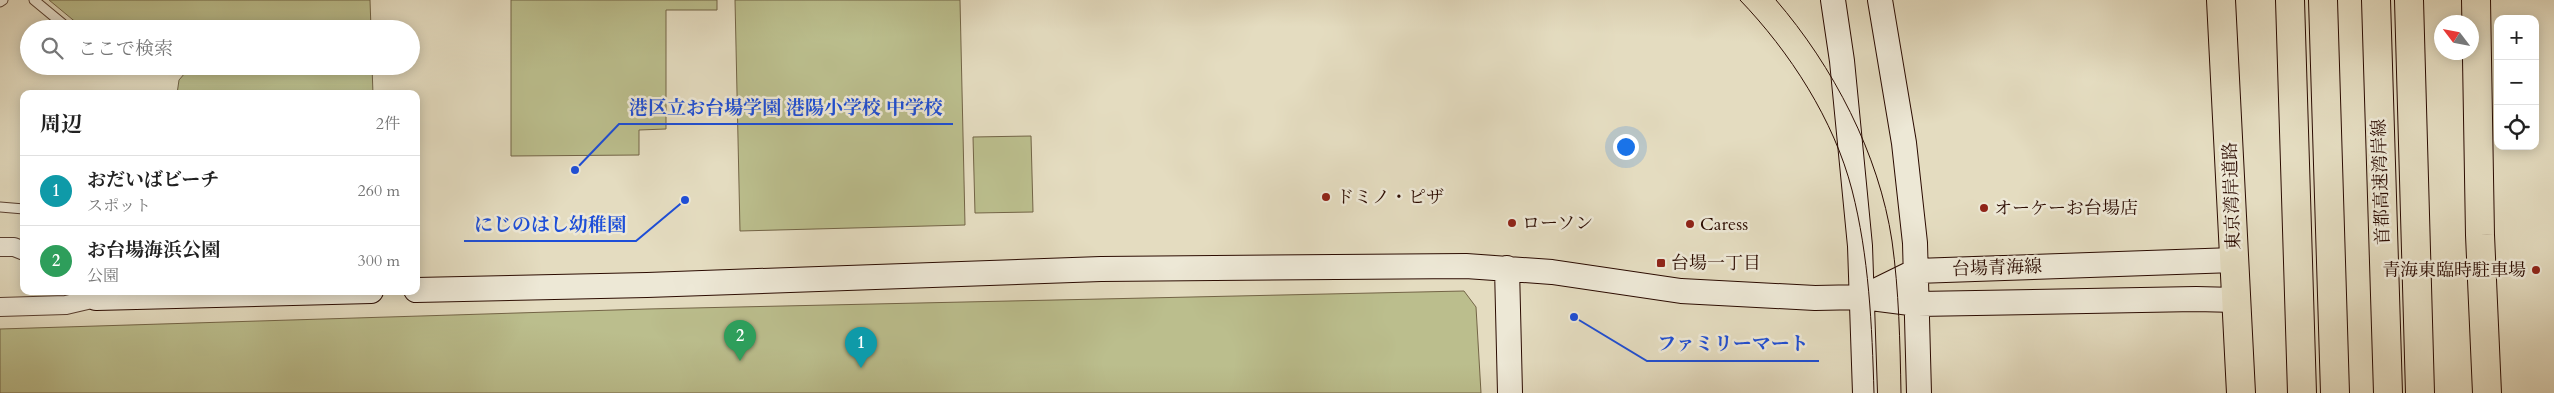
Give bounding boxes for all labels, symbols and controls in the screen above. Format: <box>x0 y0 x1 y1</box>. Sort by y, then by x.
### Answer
north arrow <box>2434 15 2479 60</box>
map controls <box>2494 15 2539 150</box>
button: + <box>2494 15 2539 60</box>
search box <box>20 20 420 75</box>
icon: search <box>38 34 66 62</box>
text: ここで検索 <box>78 36 173 62</box>
button: − <box>2494 60 2539 105</box>
callout: 港区立お台場学園 港陽小学校 中学校 <box>619 90 953 124</box>
text: 港区立お台場学園 港陽小学校 中学校 <box>629 95 943 121</box>
button: locate <box>2494 105 2539 150</box>
text: 周辺 <box>40 110 82 139</box>
text: 2件 <box>376 113 400 135</box>
street label: 首都高速湾岸線 <box>2366 119 2396 245</box>
your location <box>1613 134 1639 160</box>
street label: 東京湾岸道路 <box>2218 142 2246 250</box>
text: おだいばビーチ <box>87 167 219 193</box>
text: 1 <box>52 180 60 202</box>
text: 260 m <box>358 180 400 202</box>
place label: ドミノ・ピザ <box>1336 185 1444 210</box>
marker: ドミノ・ピザ <box>1320 191 1332 203</box>
text: スポット <box>87 195 151 217</box>
place label: オーケーお台場店 <box>1994 196 2138 221</box>
marker: オーケーお台場店 <box>1978 202 1990 214</box>
callout: にじのはし幼稚園 <box>464 207 636 241</box>
place label: ローソン <box>1522 211 1593 236</box>
text: にじのはし幼稚園 <box>474 212 626 238</box>
place label: Caress <box>1700 212 1748 237</box>
marker: ローソン <box>1506 217 1518 229</box>
marker: Caress <box>1684 218 1696 230</box>
text: お台場海浜公園 <box>87 237 220 263</box>
text: 2 <box>52 250 60 272</box>
text: 300 m <box>358 250 400 272</box>
place label: 台場一丁目 <box>1671 251 1761 276</box>
street label: 台場青海線 <box>1952 254 2042 282</box>
marker: 台場一丁目 <box>1655 257 1667 269</box>
place label: 青海東臨時駐車場 <box>2382 258 2526 283</box>
marker: 青海東臨時駐車場 <box>2530 264 2542 276</box>
text: 公園 <box>87 265 119 287</box>
pin: 2 <box>724 320 756 361</box>
pin: 1 <box>845 327 877 368</box>
callout: ファミリーマート <box>1647 327 1819 361</box>
text: ファミリーマート <box>1657 331 1809 357</box>

